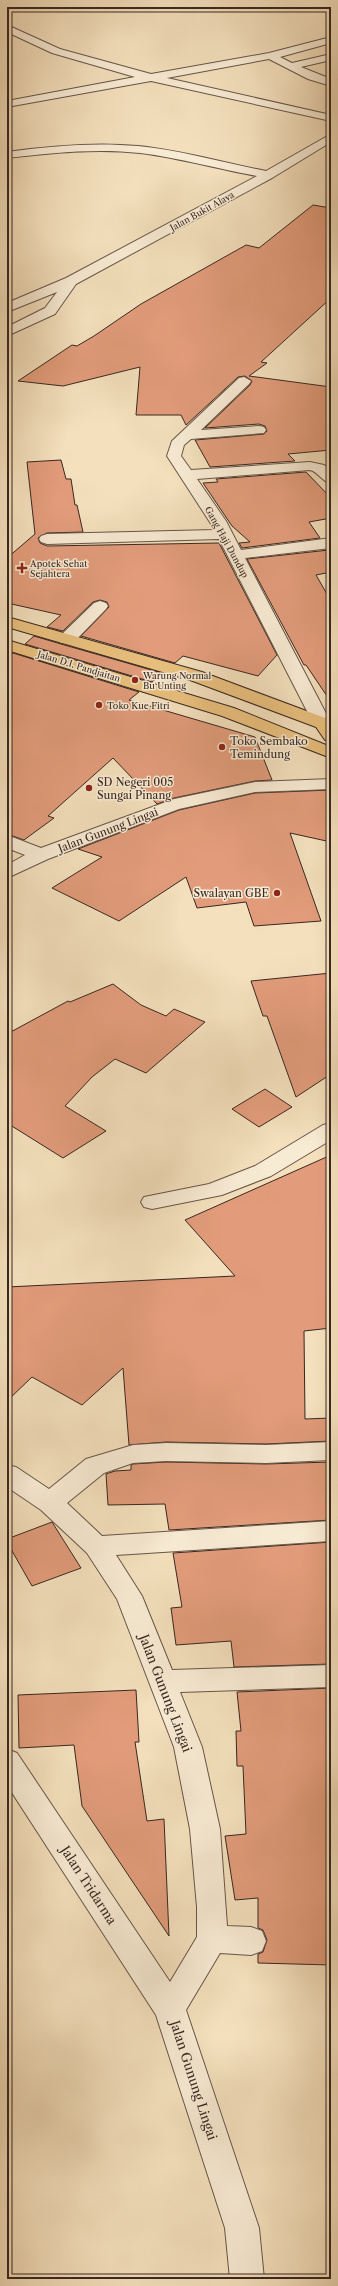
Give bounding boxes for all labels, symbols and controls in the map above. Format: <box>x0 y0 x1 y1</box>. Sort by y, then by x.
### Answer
street label: Jalan Bukit Alaya <box>166 189 236 234</box>
street label: Gang Haji Dundup <box>203 504 251 580</box>
place label: Apotek Sehat Sejahtera <box>29 558 88 579</box>
marker: Apotek Sehat Sejahtera <box>17 563 27 573</box>
street label: Jalan D.I. Pandjaitan <box>34 648 122 684</box>
place label: Warung Normal Bu Unting <box>142 670 212 691</box>
marker: Warung Normal Bu Unting <box>130 675 140 685</box>
marker: Toko Kue Fitri <box>94 700 104 710</box>
place label: Toko Kue Fitri <box>107 700 170 711</box>
place label: Toko Sembako Temindung <box>230 734 308 761</box>
marker: Toko Sembako Temindung <box>217 742 227 752</box>
place label: SD Negeri 005 Sungai Pinang <box>97 775 173 802</box>
marker: SD Negeri 005 Sungai Pinang <box>84 783 94 793</box>
street label: Jalan Gunung Lingai <box>54 804 160 856</box>
place label: Swalayan GBE <box>194 886 269 900</box>
marker: Swalayan GBE <box>272 888 282 898</box>
street label: Jalan Gunung Lingai <box>135 1630 196 1754</box>
street label: Jalan Tridarma <box>56 1841 121 1928</box>
street label: Jalan Gunung Lingai <box>166 2016 221 2142</box>

